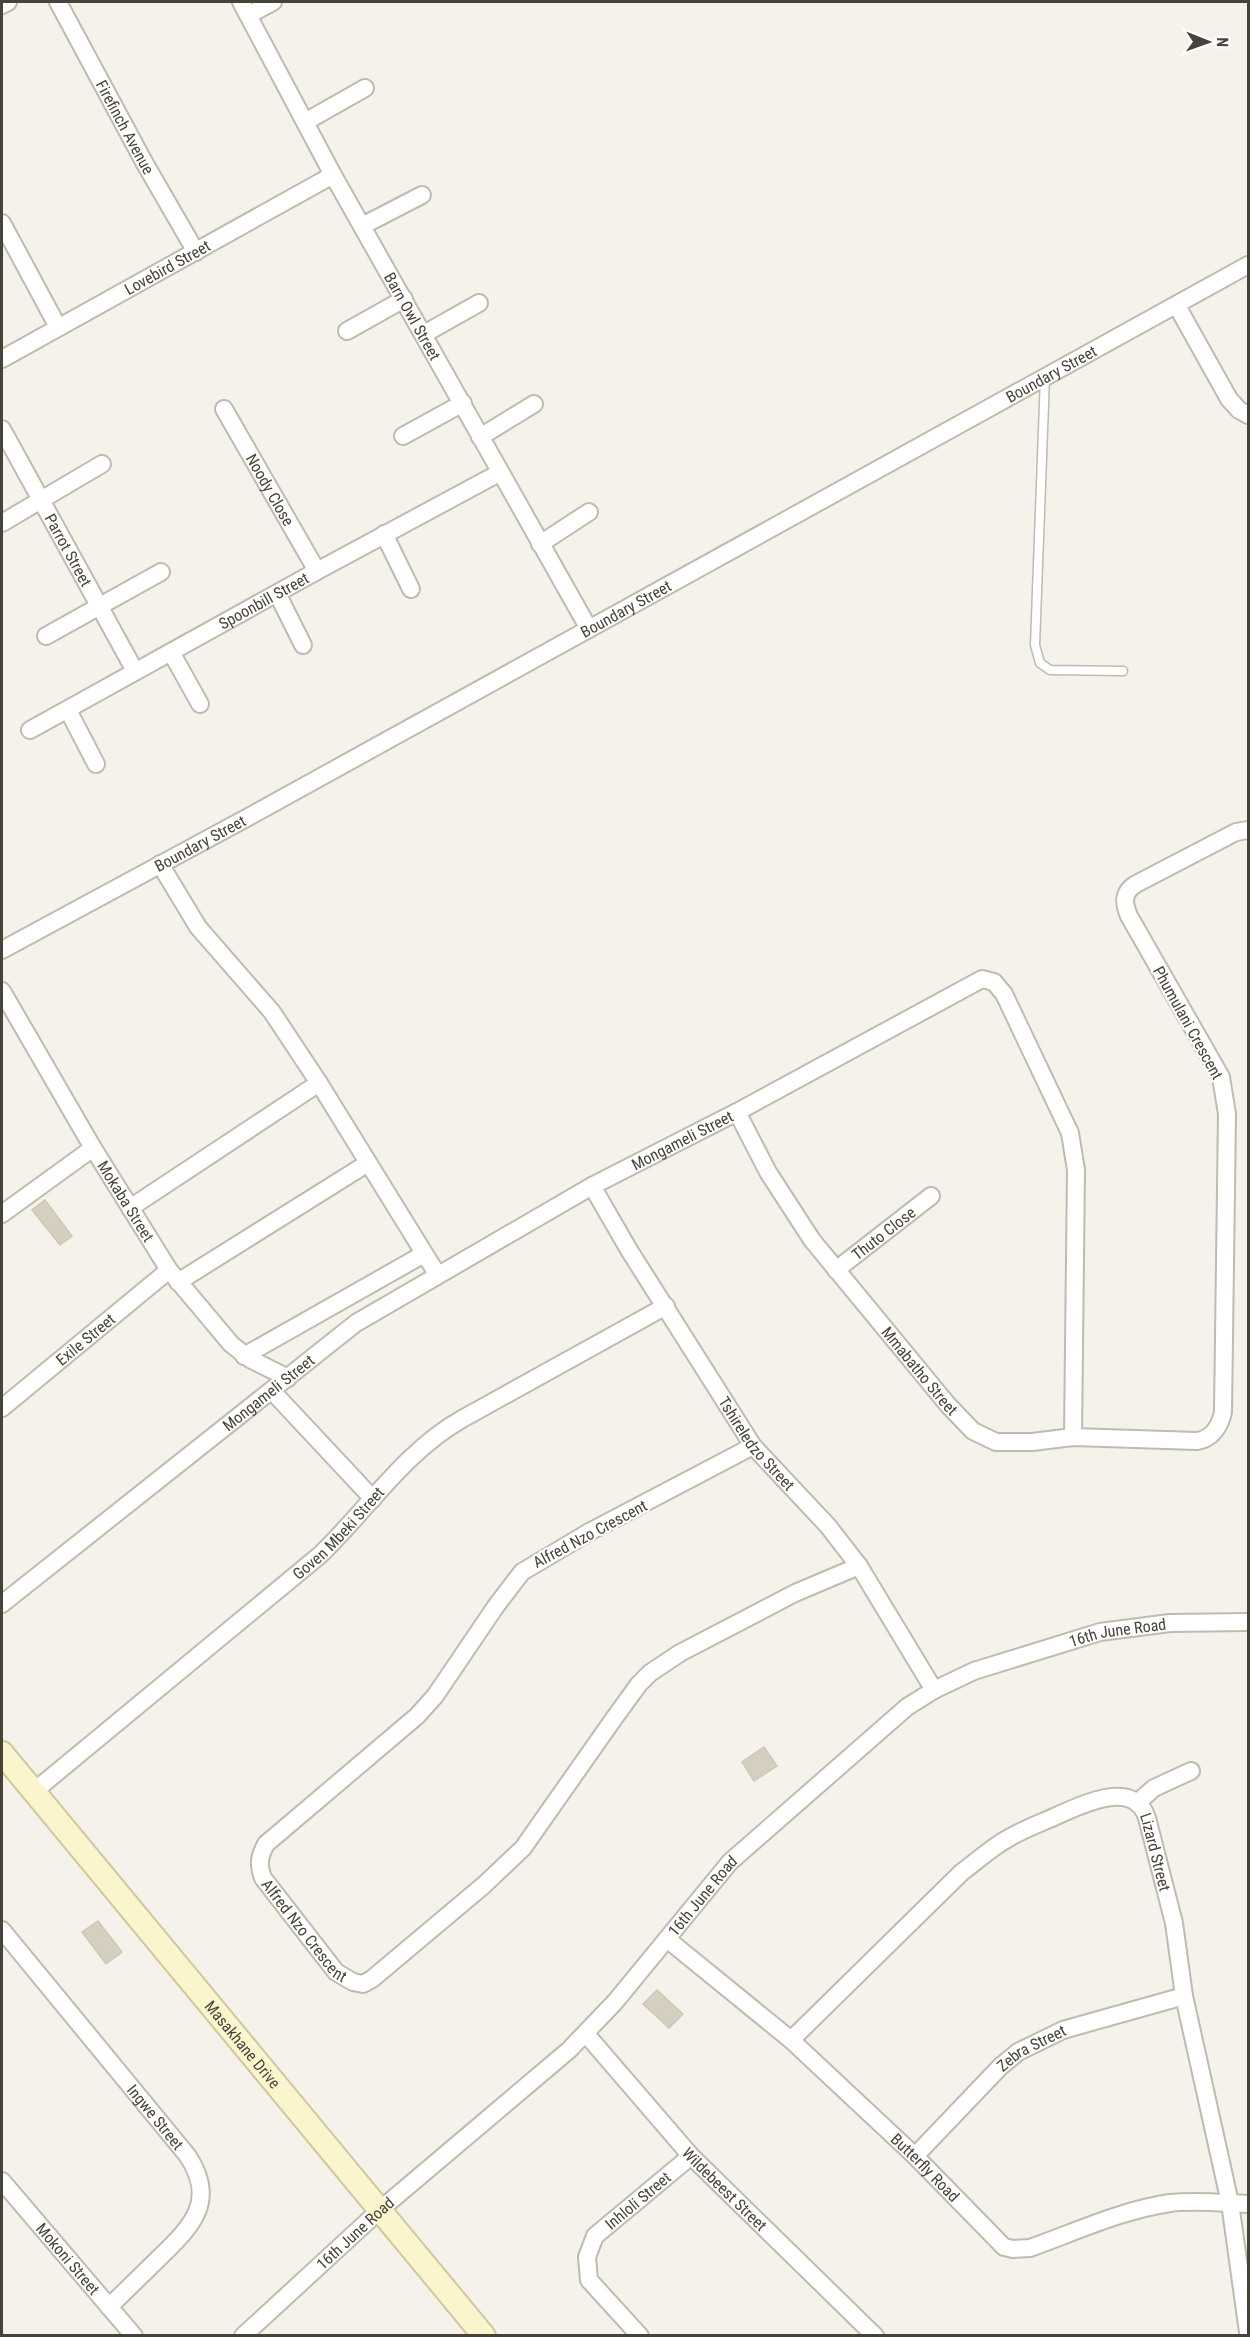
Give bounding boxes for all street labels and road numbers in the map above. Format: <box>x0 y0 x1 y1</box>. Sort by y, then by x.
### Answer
street label: Firefinch Avenue <box>92 77 158 177</box>
street label: Lovebird Street <box>121 236 214 299</box>
street label: Barn Owl Street <box>380 269 445 364</box>
street label: Boundary Street <box>1002 341 1100 406</box>
street label: Noody Close <box>242 450 298 529</box>
street label: Parrot Street <box>41 510 96 590</box>
street label: Spoonbill Street <box>215 568 312 633</box>
street label: Boundary Street <box>577 576 675 641</box>
street label: Boundary Street <box>151 811 249 875</box>
street label: Phumulani Crescent <box>1149 963 1227 1083</box>
street label: Mongameli Street <box>628 1106 736 1174</box>
street label: Mokaba Street <box>94 1157 159 1245</box>
street label: Thuto Close <box>848 1202 919 1264</box>
street label: Exile Street <box>52 1309 119 1369</box>
street label: Mmabatho Street <box>878 1323 962 1419</box>
street label: Mongameli Street <box>219 1350 318 1435</box>
street label: Tshireledzo Street <box>715 1393 799 1494</box>
street label: Goven Mbeki Street <box>289 1483 388 1583</box>
street label: Alfred Nzo Crescent <box>530 1496 650 1572</box>
street label: 16th June Road <box>1067 1614 1167 1651</box>
street label: Lizard Street <box>1136 1810 1175 1893</box>
street label: 16th June Road <box>664 1851 741 1940</box>
street label: Alfred Nzo Crescent <box>258 1875 351 1986</box>
street label: Masakhane Drive <box>201 1997 285 2092</box>
street label: Zebra Street <box>993 2021 1069 2075</box>
street label: Ingwe Street <box>123 2080 188 2154</box>
street label: Butterfly Road <box>887 2129 964 2205</box>
street label: Wildebeest Street <box>678 2143 771 2235</box>
street label: Inhloli Street <box>601 2167 675 2233</box>
street label: 16th June Road <box>312 2193 398 2273</box>
street label: Mokoni Street <box>32 2219 104 2299</box>

